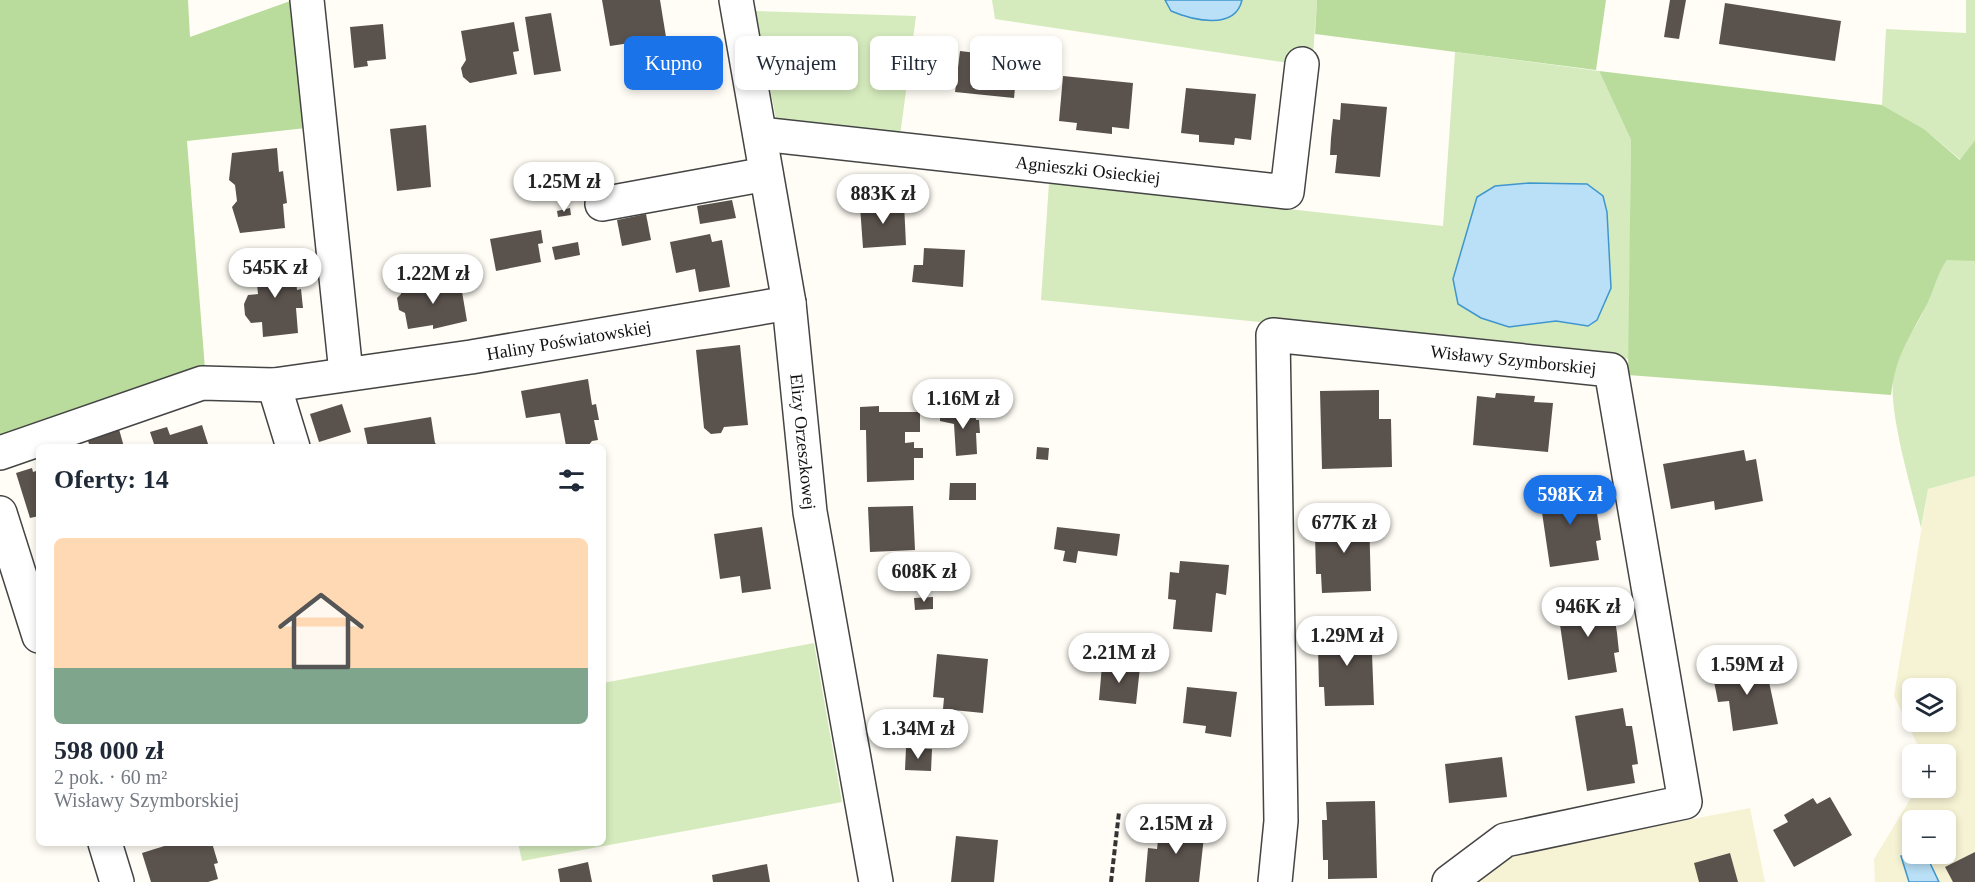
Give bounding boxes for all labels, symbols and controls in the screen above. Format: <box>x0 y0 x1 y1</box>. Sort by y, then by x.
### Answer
chip: Kupno <box>624 36 723 90</box>
chip: Wynajem <box>735 36 858 90</box>
chip: Filtry <box>870 36 958 90</box>
chip: Nowe <box>970 36 1062 90</box>
street label: Agnieszki Osieckiej <box>1015 152 1161 188</box>
pin: 1.25M zł <box>502 162 626 213</box>
text: 1.25M zł <box>527 170 601 192</box>
pin: 883K zł <box>828 174 938 225</box>
text: 883K zł <box>851 182 916 204</box>
pin: 545K zł <box>220 248 330 299</box>
pin: 1.22M zł <box>371 254 495 305</box>
text: 545K zł <box>243 256 308 278</box>
text: 1.22M zł <box>396 262 470 284</box>
street label: Haliny Poświatowskiej <box>485 317 653 364</box>
street label: Wisławy Szymborskiej <box>1429 341 1597 378</box>
street label: Elizy Orzeszkowej <box>786 373 820 511</box>
pin: 1.16M zł <box>901 379 1025 430</box>
text: 1.16M zł <box>926 387 1000 409</box>
icon: filters <box>555 464 588 497</box>
text: Oferty: 14 <box>54 465 169 494</box>
pin: 598K zł <box>1515 475 1625 526</box>
text: 598K zł <box>1538 483 1603 505</box>
pin: 677K zł <box>1289 503 1399 554</box>
text: 677K zł <box>1312 511 1377 533</box>
pin: 608K zł <box>869 552 979 603</box>
text: 608K zł <box>892 560 957 582</box>
icon: home <box>267 577 375 685</box>
pin: 946K zł <box>1533 587 1643 638</box>
text: 946K zł <box>1556 595 1621 617</box>
pin: 1.29M zł <box>1285 616 1409 667</box>
text: 1.29M zł <box>1310 624 1384 646</box>
pin: 2.21M zł <box>1057 633 1181 684</box>
text: 2.21M zł <box>1082 641 1156 663</box>
pin: 1.59M zł <box>1685 645 1809 696</box>
text: 1.59M zł <box>1710 653 1784 675</box>
map controls <box>1902 678 1956 864</box>
button: layers <box>1902 678 1956 732</box>
pin: 1.34M zł <box>856 709 980 760</box>
text: 1.34M zł <box>881 717 955 739</box>
text: 598 000 zł <box>54 736 164 765</box>
button: + <box>1902 744 1956 798</box>
text: 2 pok. · 60 m² <box>54 766 167 788</box>
text: Wisławy Szymborskiej <box>54 789 239 811</box>
pin: 2.15M zł <box>1114 804 1238 855</box>
button: − <box>1902 810 1956 864</box>
text: 2.15M zł <box>1139 812 1213 834</box>

